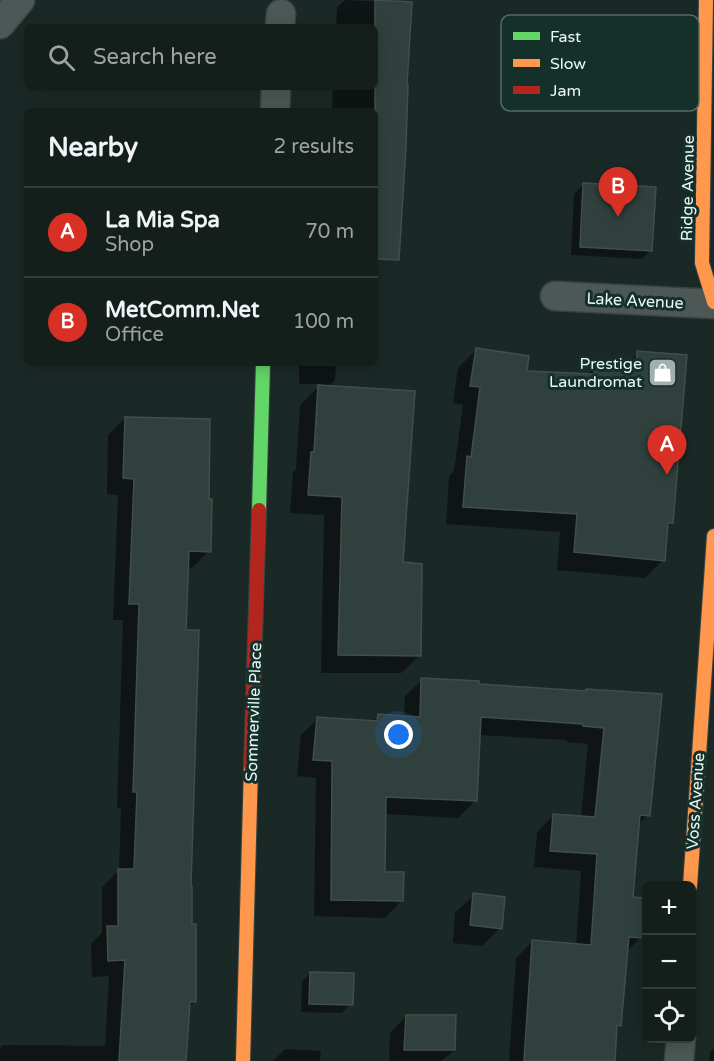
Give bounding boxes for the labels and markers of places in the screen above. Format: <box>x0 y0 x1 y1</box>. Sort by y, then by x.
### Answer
pin: B <box>598 168 638 217</box>
place label: Prestige Laundromat <box>549 354 642 392</box>
shop icon: Prestige Laundromat <box>647 356 679 388</box>
pin: A <box>648 426 686 475</box>

